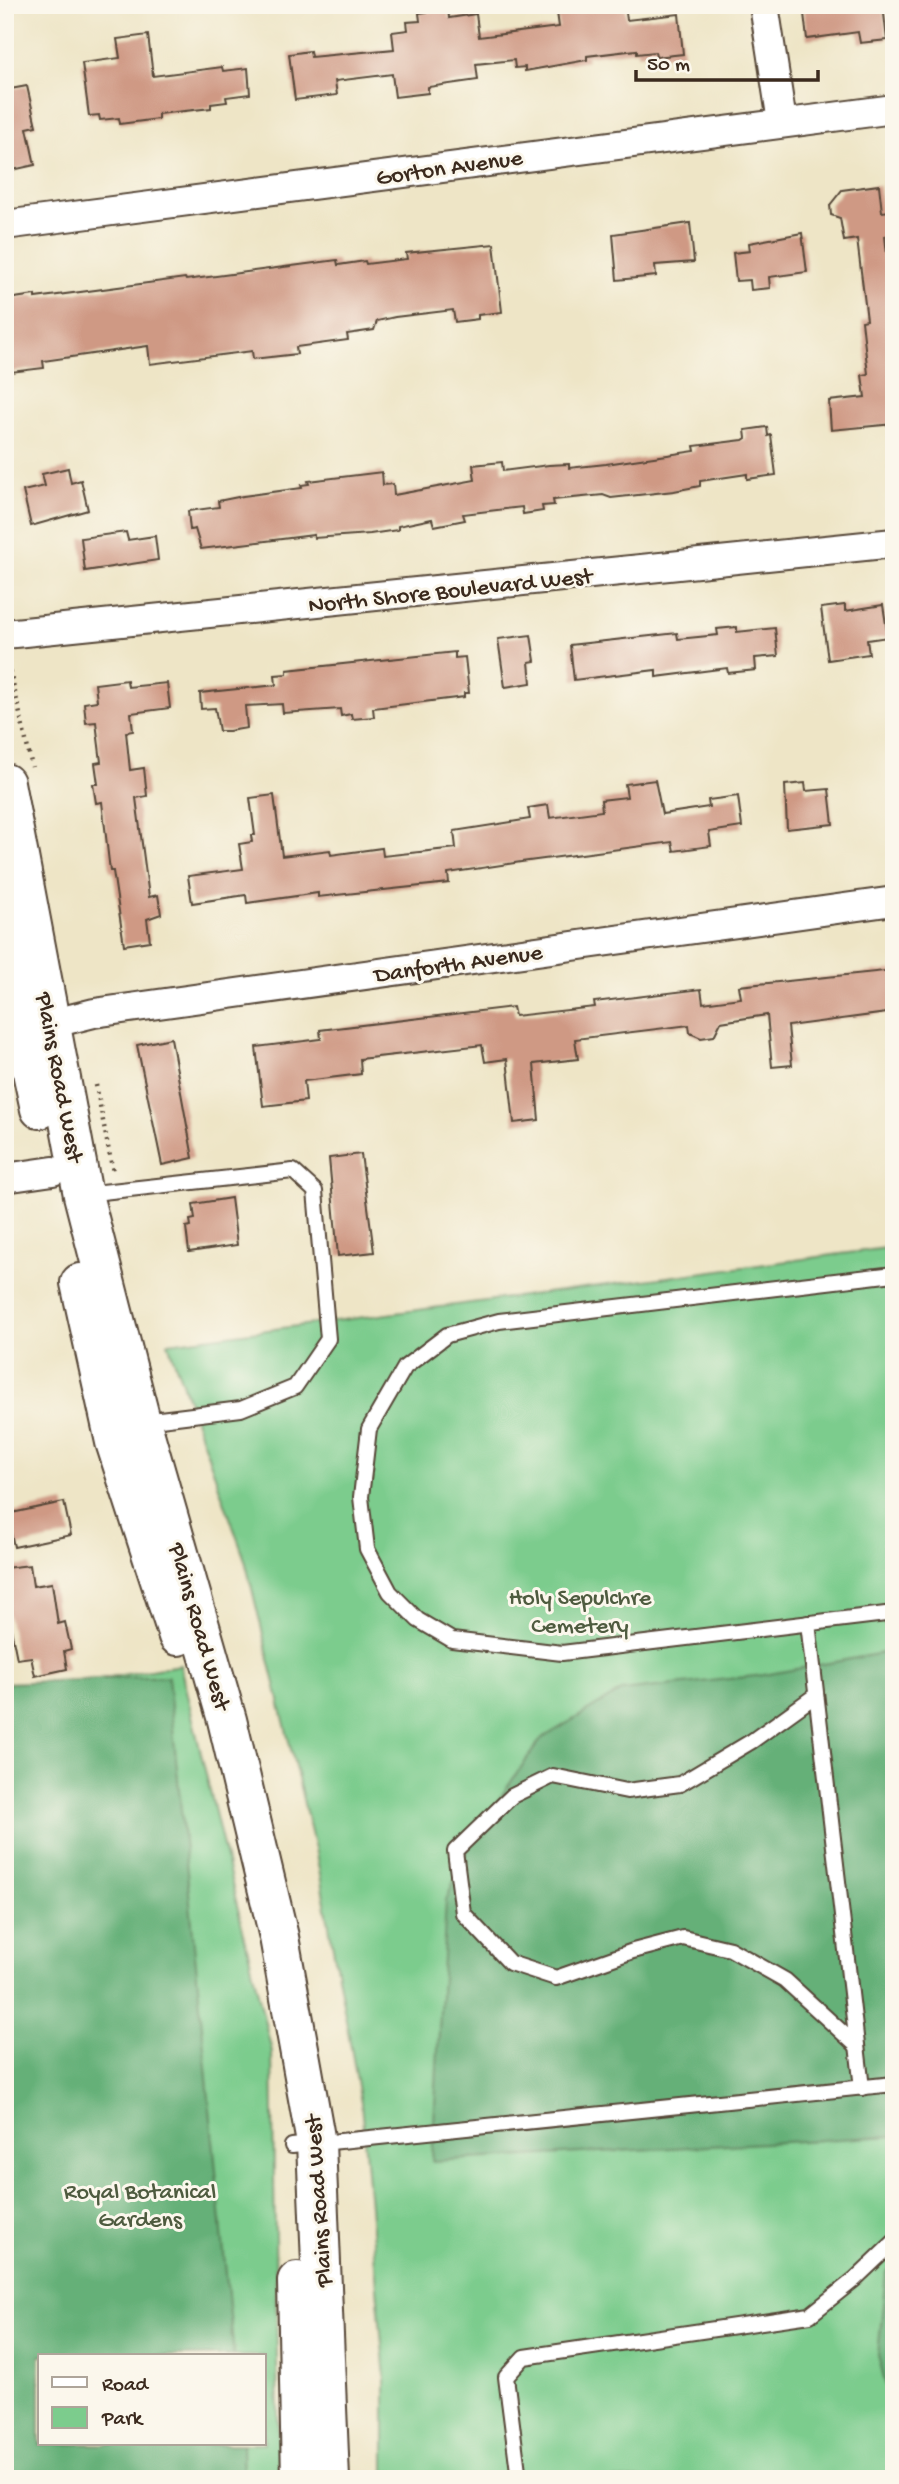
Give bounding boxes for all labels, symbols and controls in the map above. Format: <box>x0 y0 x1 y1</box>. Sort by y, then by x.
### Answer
scale bar <box>636 38 818 82</box>
text: 50 m <box>647 54 690 79</box>
street label: Gorton Avenue <box>374 145 525 194</box>
street label: North Shore Boulevard West <box>307 563 596 622</box>
street label: Danforth Avenue <box>371 939 545 992</box>
street label: Plains Road West <box>27 989 89 1167</box>
street label: Plains Road West <box>160 1539 236 1716</box>
park label: Holy Sepulchre Cemetery <box>509 1585 652 1642</box>
street label: Plains Road West <box>300 2112 341 2289</box>
park label: Royal Botanical Gardens <box>64 2179 216 2236</box>
legend <box>38 2354 266 2446</box>
text: Road <box>102 2374 150 2399</box>
text: Park <box>101 2408 145 2433</box>

